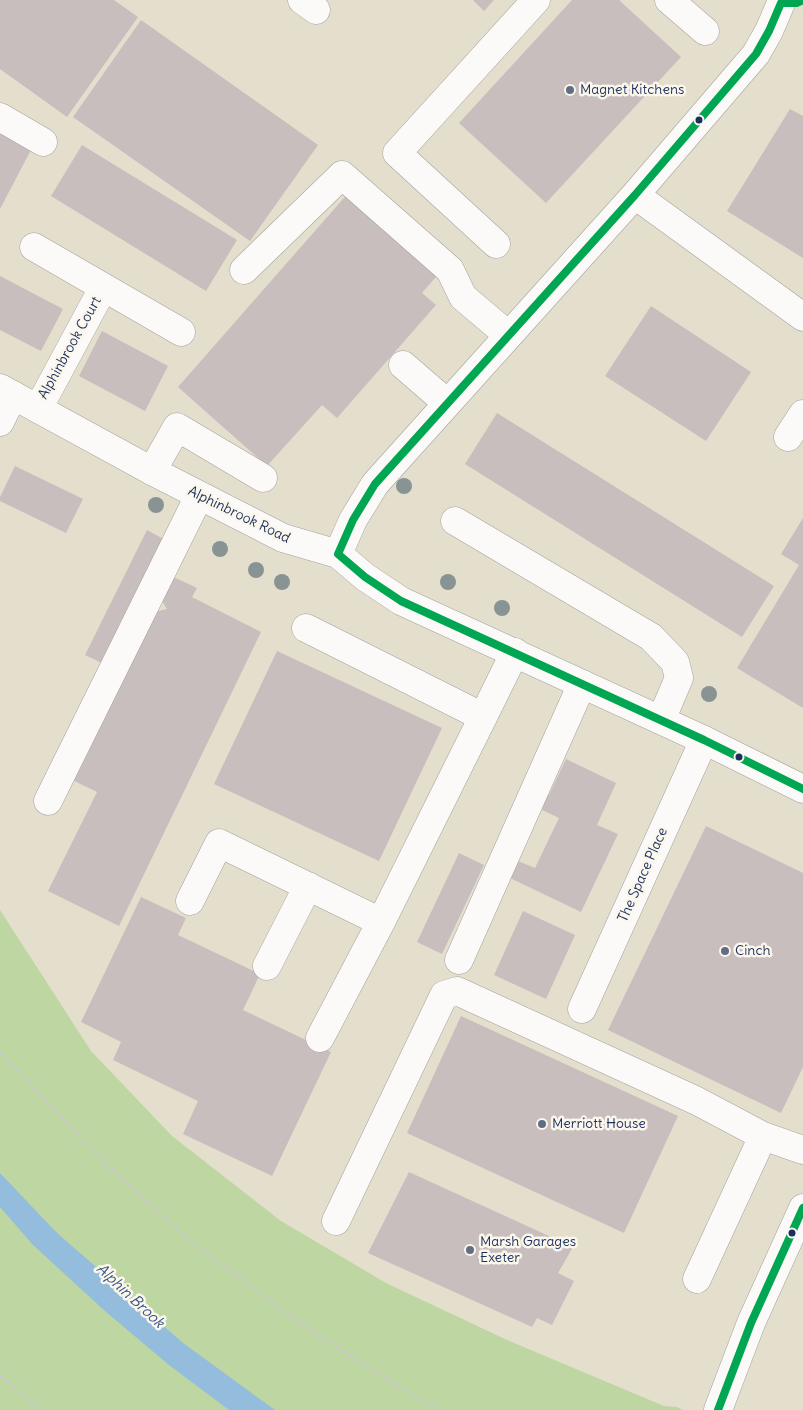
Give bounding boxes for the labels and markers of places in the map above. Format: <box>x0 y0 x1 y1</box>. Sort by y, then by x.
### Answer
place label: Magnet Kitchens <box>580 82 684 98</box>
marker: Magnet Kitchens <box>564 84 576 96</box>
unlabelled marker <box>694 115 704 125</box>
unlabelled marker <box>734 752 744 762</box>
place label: Cinch <box>735 943 771 959</box>
marker: Cinch <box>719 945 731 957</box>
place label: Merriott House <box>552 1116 646 1132</box>
marker: Merriott House <box>536 1118 548 1130</box>
unlabelled marker <box>787 1228 797 1238</box>
place label: Marsh Garages Exeter <box>480 1234 576 1266</box>
marker: Marsh Garages Exeter <box>464 1244 476 1256</box>

